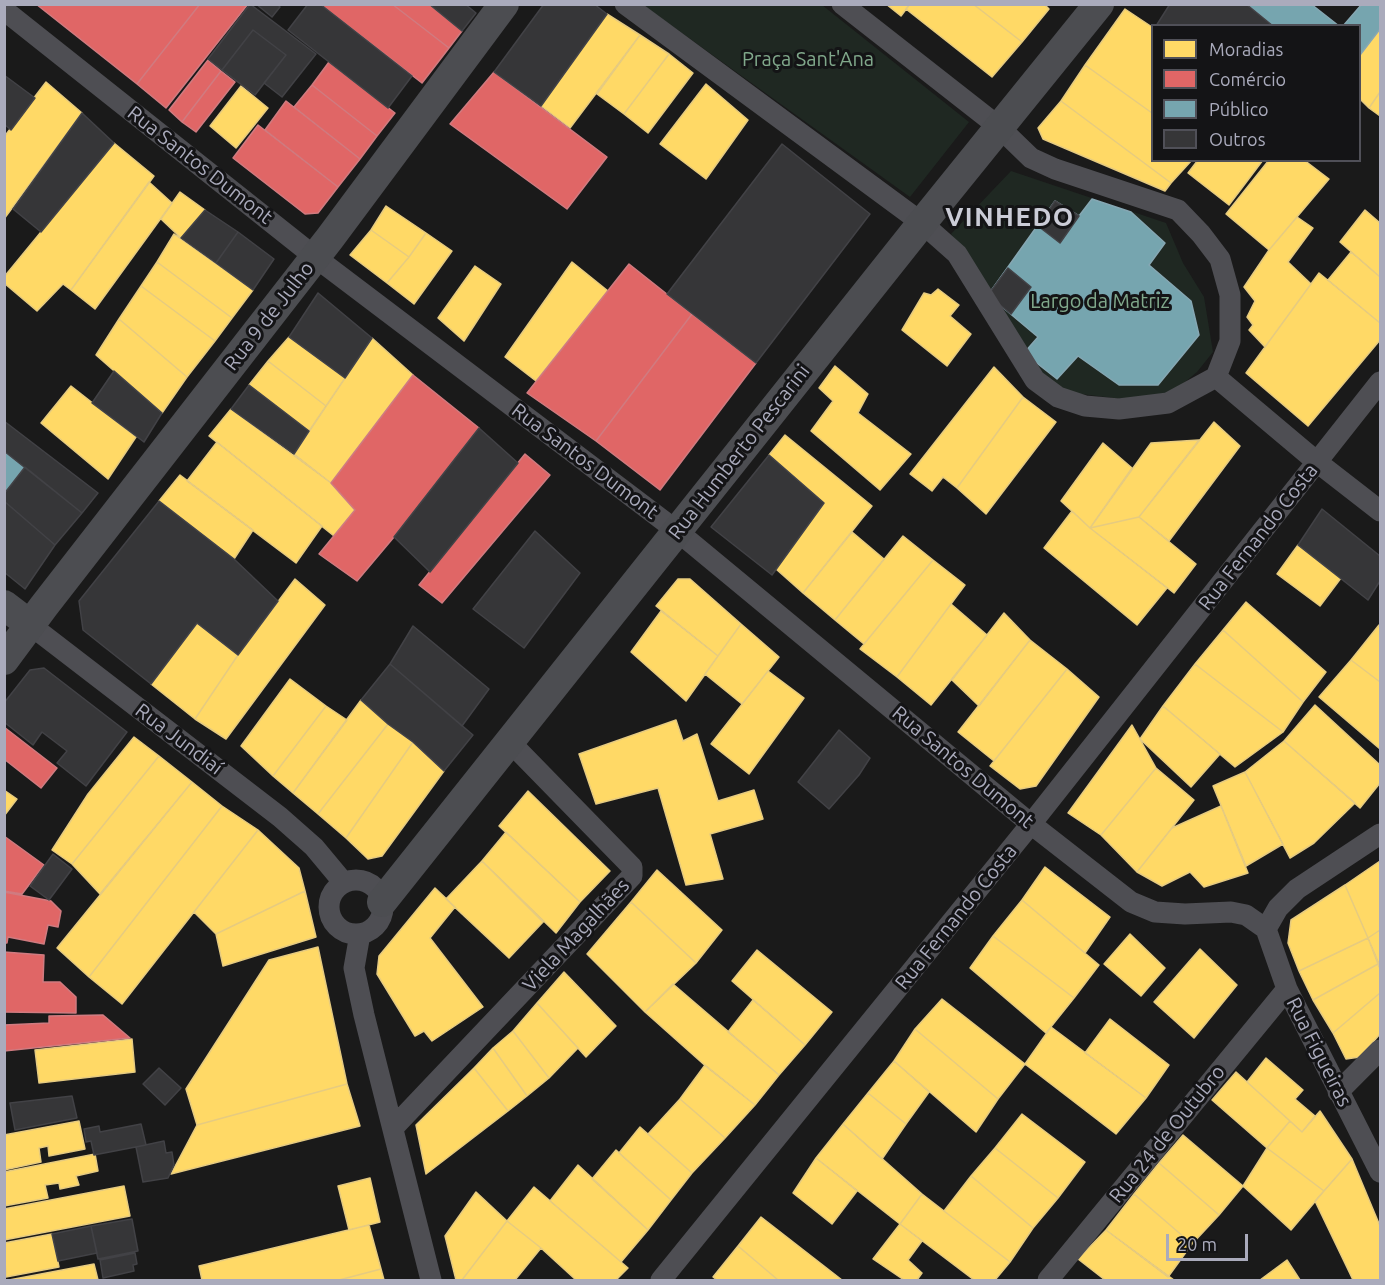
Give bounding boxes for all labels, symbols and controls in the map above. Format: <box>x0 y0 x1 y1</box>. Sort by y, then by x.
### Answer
legend <box>1151 24 1361 162</box>
text: Moradias <box>1209 39 1283 59</box>
park label: Praça Sant'Ana <box>742 47 874 71</box>
text: Comércio <box>1209 69 1286 89</box>
text: Público <box>1209 99 1269 119</box>
street label: Rua Santos Dumont <box>123 101 277 229</box>
text: Outros <box>1209 129 1265 149</box>
district label: VINHEDO <box>945 201 1075 233</box>
street label: Rua 9 de Julho <box>219 257 319 375</box>
park label: Largo da Matriz <box>1030 289 1170 313</box>
street label: Rua Humberto Pescarini <box>663 360 815 544</box>
street label: Rua Santos Dumont <box>507 398 663 524</box>
street label: Rua Fernando Costa <box>1193 459 1323 615</box>
street label: Rua Jundiaí <box>131 698 227 780</box>
street label: Rua Santos Dumont <box>887 701 1039 833</box>
street label: Rua Fernando Costa <box>890 840 1022 994</box>
street label: Viela Magalhães <box>518 874 634 996</box>
street label: Rua Figueiras <box>1281 993 1357 1111</box>
street label: Rua 24 de Outubro <box>1104 1060 1230 1208</box>
scale bar <box>1169 1222 1252 1260</box>
text: 20 m <box>1177 1234 1217 1254</box>

